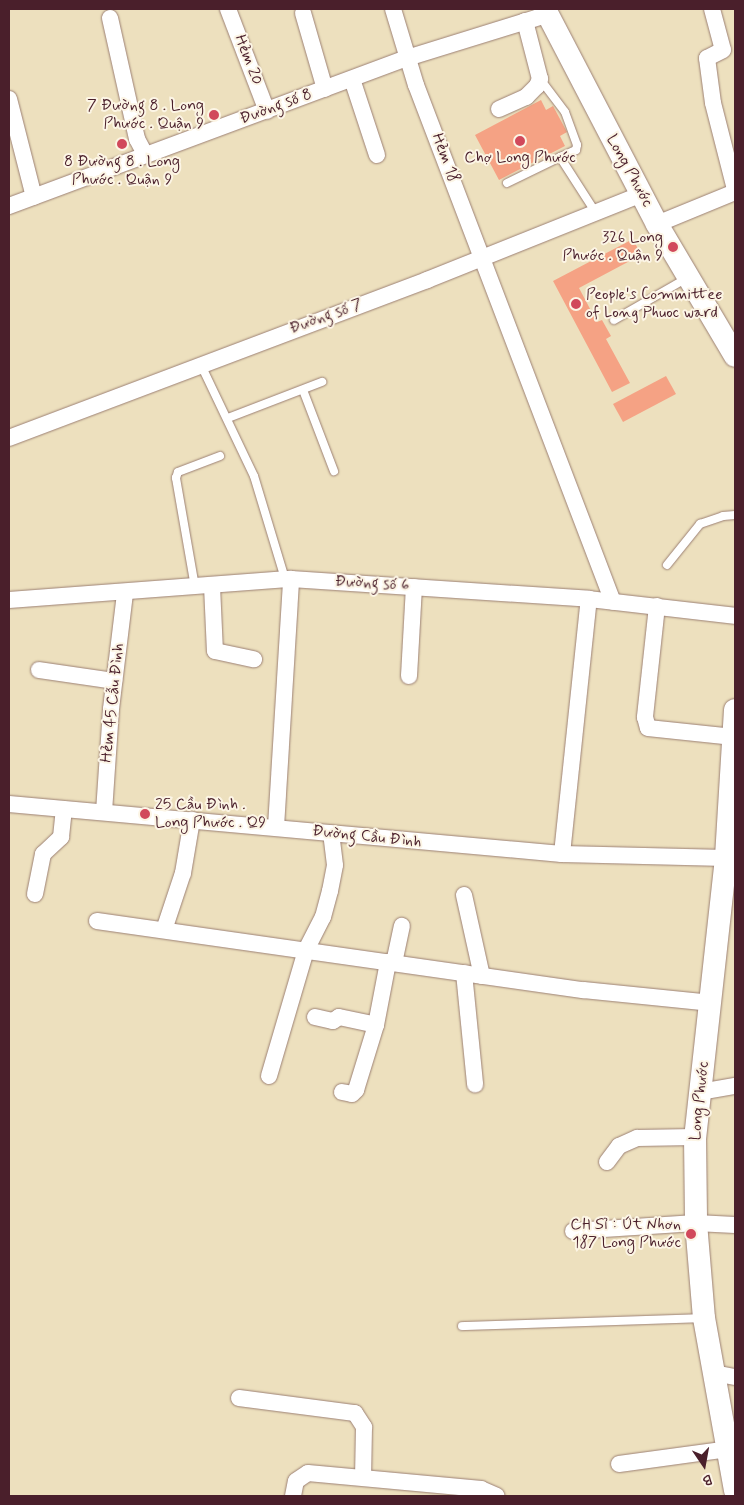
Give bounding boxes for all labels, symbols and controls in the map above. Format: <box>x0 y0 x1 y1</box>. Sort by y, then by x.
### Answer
street label: Hẻm 20 <box>230 32 266 88</box>
street label: Đường số 8 <box>237 85 315 129</box>
place label: 7 Đường 8 . Long Phước . Quận 9 <box>87 96 204 134</box>
marker: 7 Đường 8 . Long Phước . Quận 9 <box>208 109 220 121</box>
street label: Hẻm 18 <box>427 131 463 185</box>
street label: Long Phước <box>601 132 657 210</box>
marker: Chợ Long Phước <box>514 135 526 147</box>
marker: 8 Đường 8 . Long Phước . Quận 9 <box>116 138 128 150</box>
place label: Chợ Long Phước <box>464 148 576 168</box>
place label: 8 Đường 8 . Long Phước . Quận 9 <box>64 152 180 190</box>
place label: 326 Long Phước . Quận 9 <box>563 228 663 266</box>
marker: 326 Long Phước . Quận 9 <box>667 241 679 253</box>
place label: People's Committee of Long Phuoc ward <box>586 285 727 323</box>
street label: Đường số 7 <box>287 295 365 339</box>
marker: People's Committee of Long Phuoc ward <box>570 298 582 310</box>
street label: Đường số 6 <box>334 572 410 596</box>
street label: Hẻm 45 Cẫu Đình <box>97 642 129 764</box>
place label: 25 Cầu Đình . Long Phước . Q9 <box>155 795 266 833</box>
marker: 25 Cầu Đình . Long Phước . Q9 <box>139 808 151 820</box>
street label: Đường Cầu Đình <box>311 822 423 852</box>
street label: Long Phước <box>686 1060 714 1142</box>
place label: CH Sỉ : Út Nhơn 187 Long Phước <box>570 1215 681 1253</box>
marker: CH Sỉ : Út Nhơn 187 Long Phước <box>685 1228 697 1240</box>
north arrow <box>679 1440 729 1490</box>
text: B <box>701 1470 713 1489</box>

